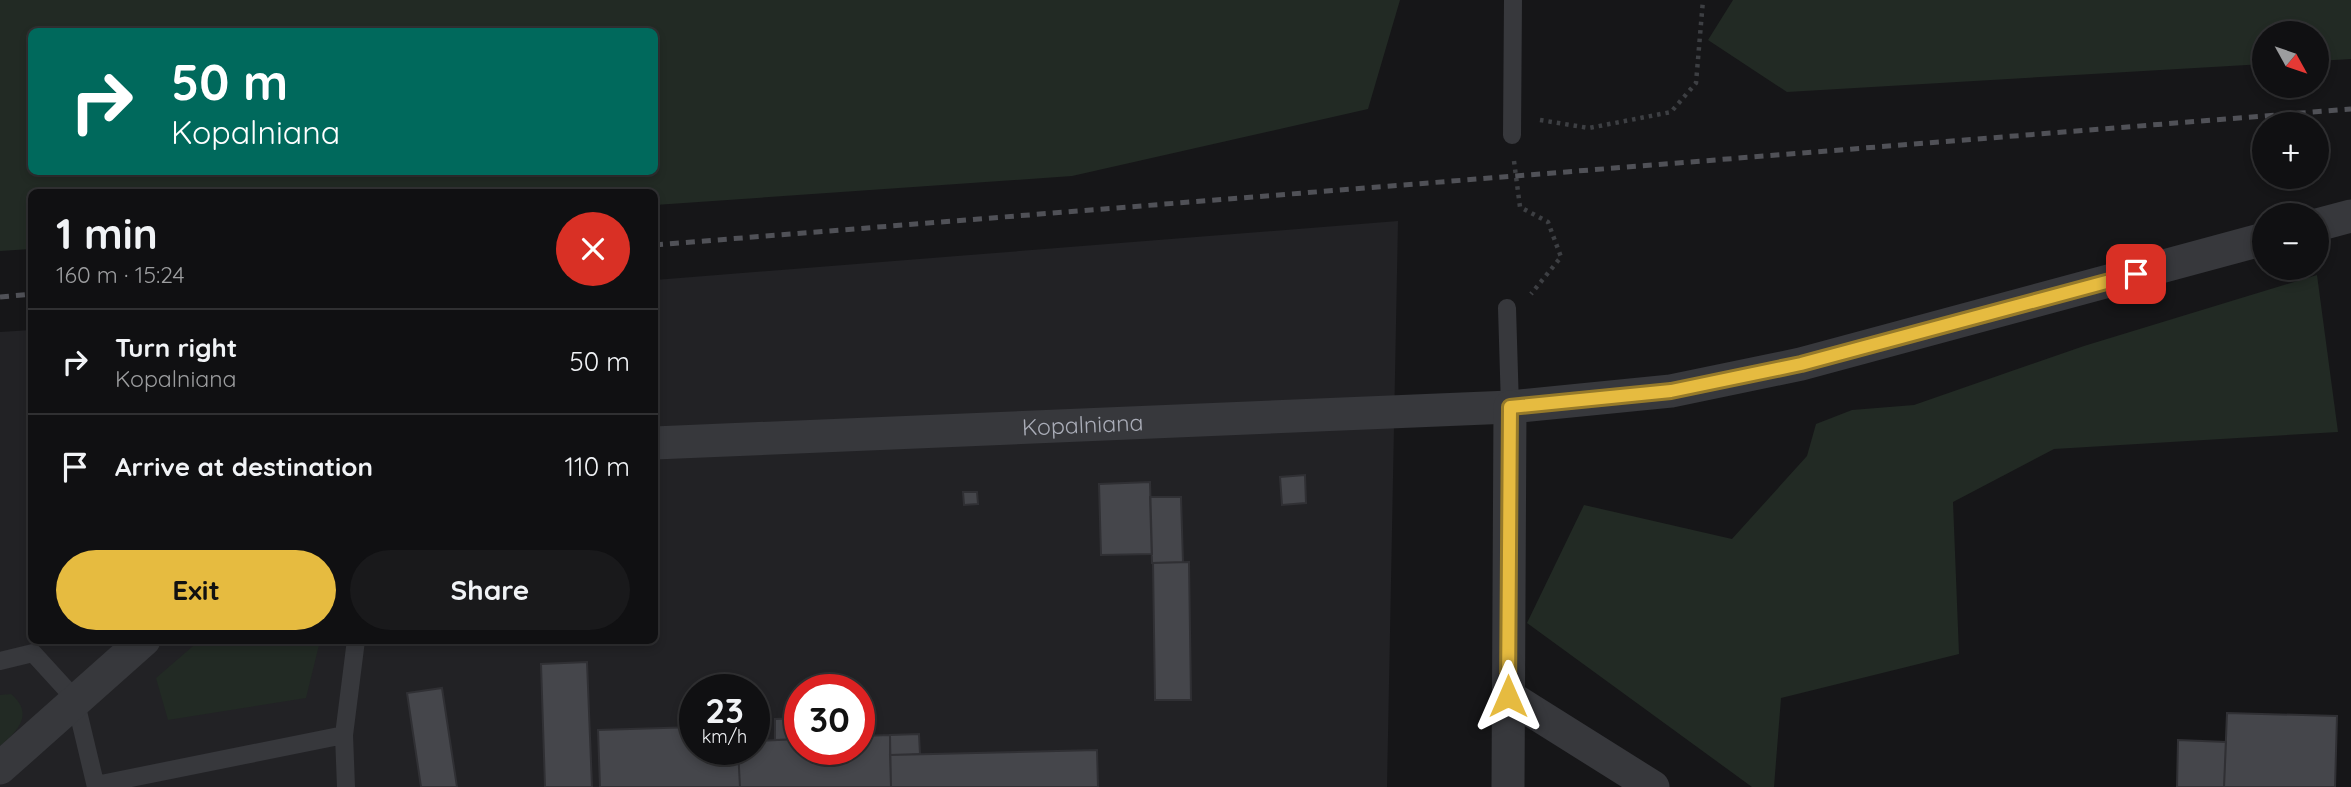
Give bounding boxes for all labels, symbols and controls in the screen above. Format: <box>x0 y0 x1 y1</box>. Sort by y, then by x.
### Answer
north arrow <box>2252 21 2329 98</box>
map controls <box>2252 21 2329 280</box>
text: 50 m <box>171 51 288 112</box>
icon: right <box>56 56 147 147</box>
text: Kopalniana <box>171 112 340 152</box>
button: + <box>2252 112 2329 189</box>
button: − <box>2252 203 2329 280</box>
text: 1 min <box>56 207 158 260</box>
button: close <box>556 212 630 286</box>
pin <box>2106 244 2166 304</box>
icon: arrive <box>2117 255 2155 293</box>
text: 160 m · 15:24 <box>56 260 185 289</box>
text: Turn right <box>115 331 237 364</box>
icon: right <box>56 343 94 381</box>
text: 50 m <box>570 345 630 378</box>
text: Kopalniana <box>115 364 237 393</box>
street label: Kopalniana <box>1021 407 1144 442</box>
icon: arrive <box>56 448 94 486</box>
text: Arrive at destination <box>115 450 373 483</box>
text: 110 m <box>564 450 630 483</box>
button: Exit <box>56 550 336 630</box>
button: Share <box>350 550 630 630</box>
position arrow <box>1471 659 1545 733</box>
speed limit sign: 30 <box>784 674 875 765</box>
text: 23 <box>705 688 744 732</box>
text: km/h <box>702 725 747 748</box>

